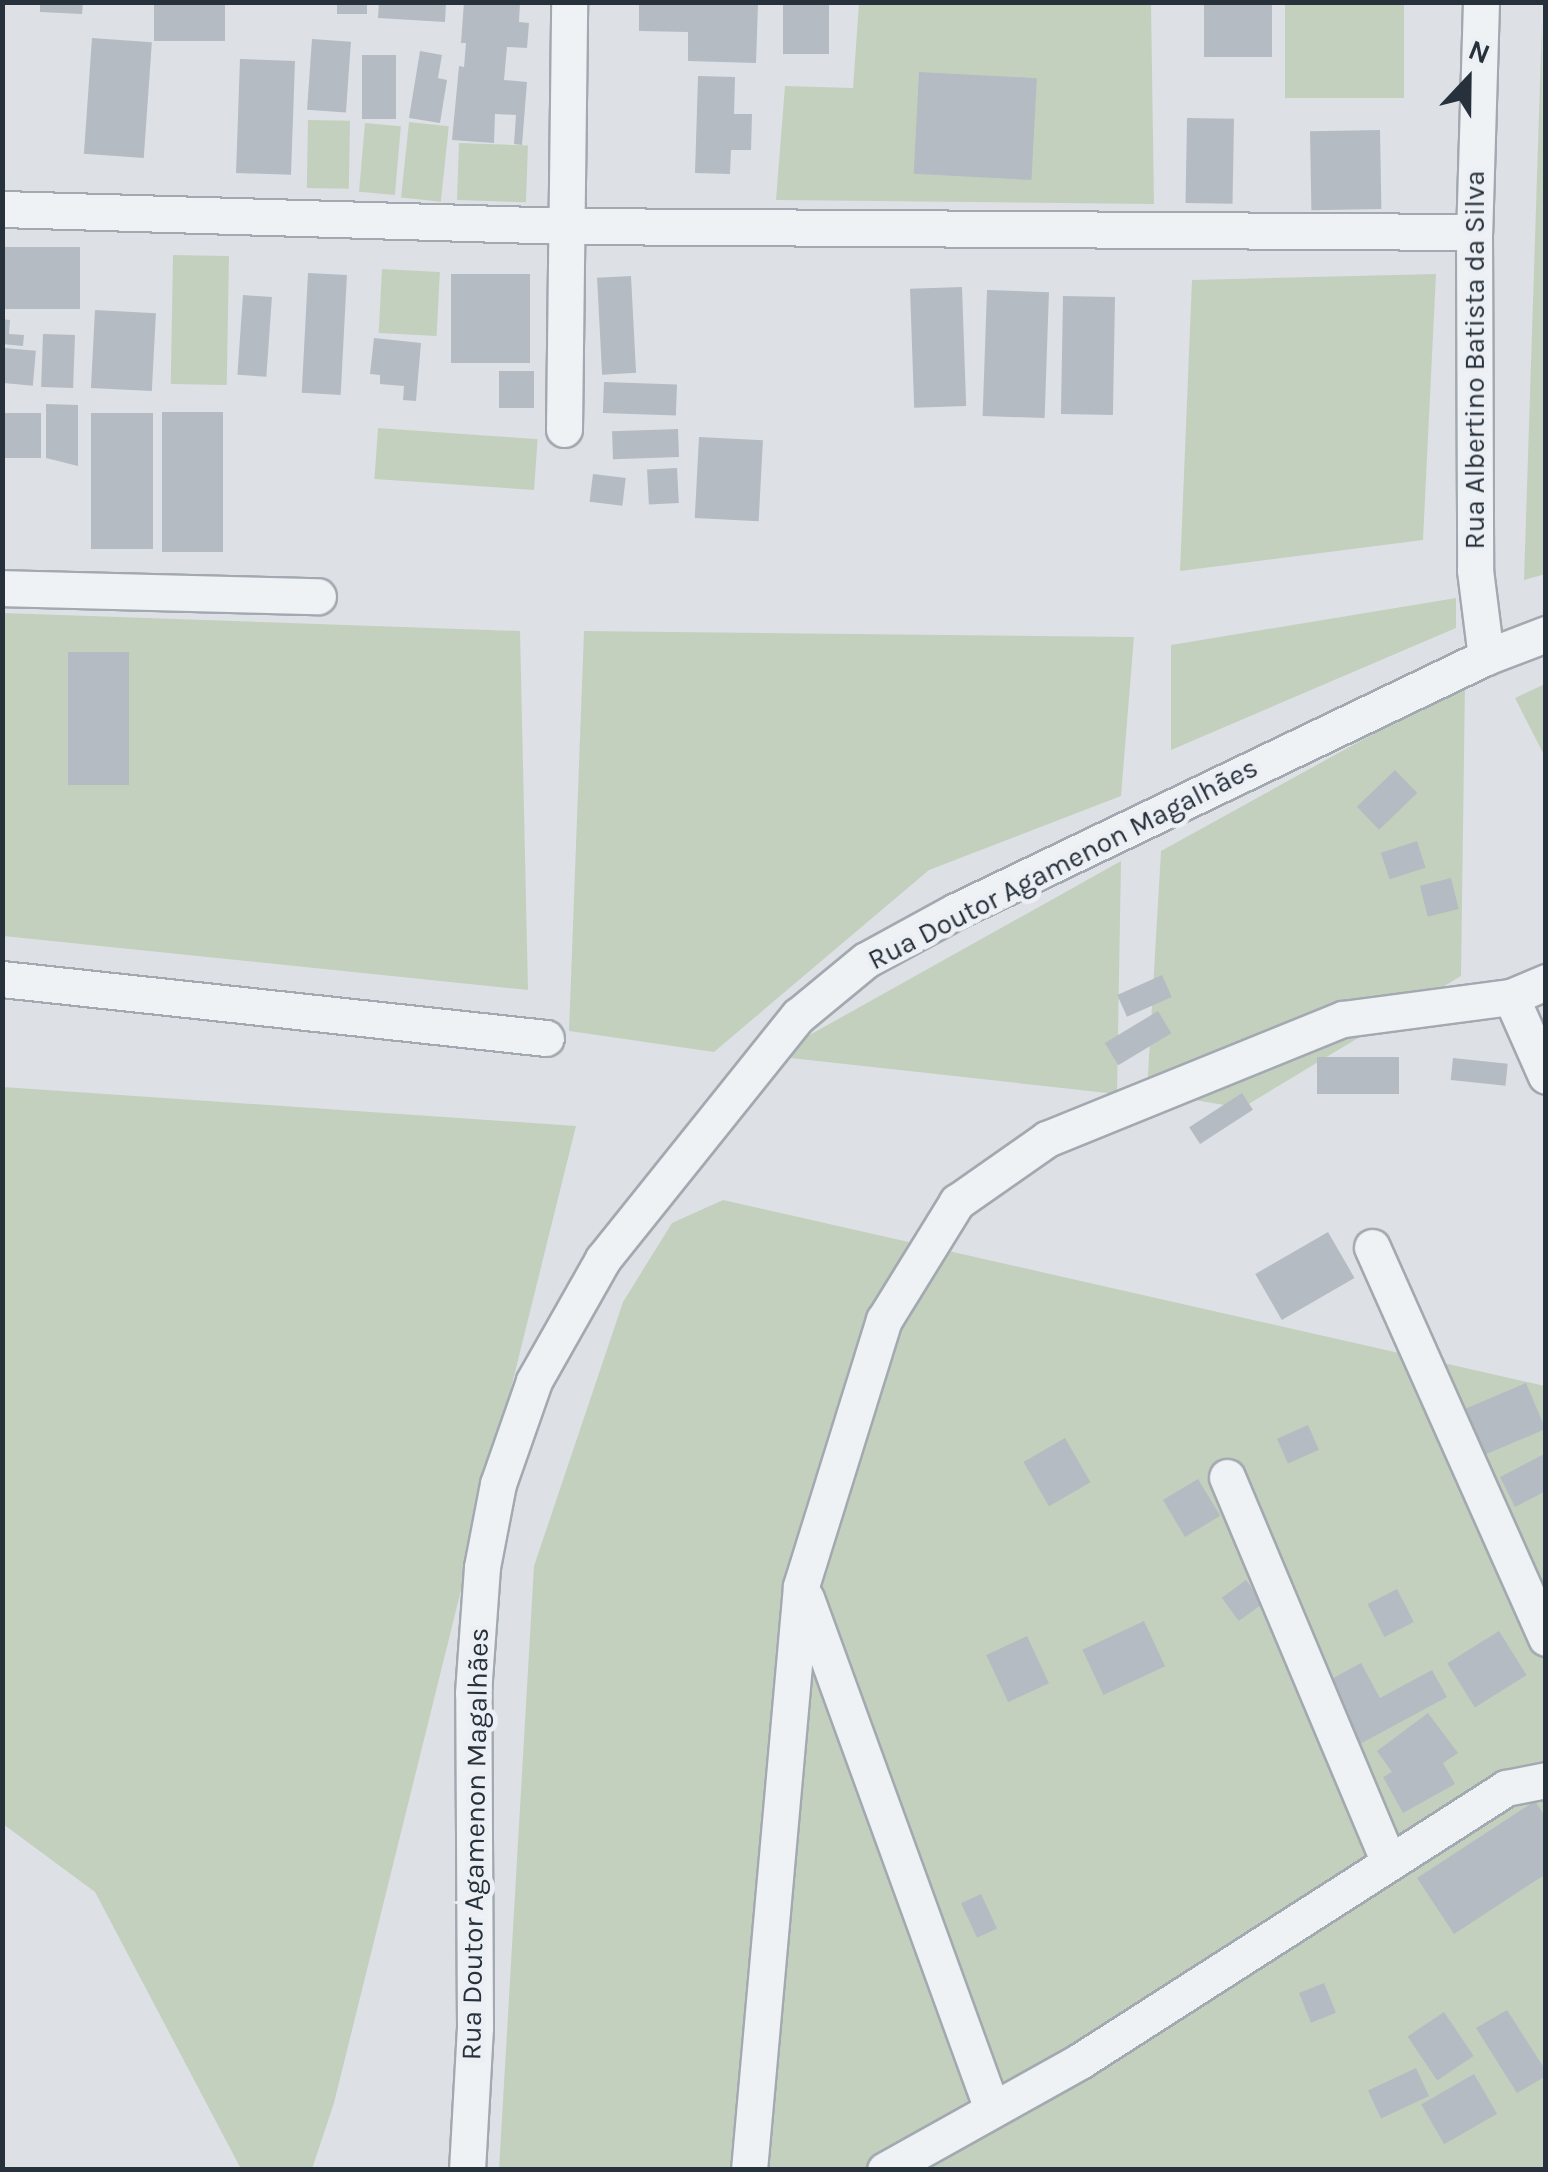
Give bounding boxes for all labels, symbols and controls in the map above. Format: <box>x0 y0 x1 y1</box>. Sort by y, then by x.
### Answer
north arrow <box>1418 30 1518 130</box>
text: N <box>1464 33 1495 71</box>
street label: Rua Albertino Batista da Silva <box>1458 170 1492 550</box>
street label: Rua Doutor Agamenon Magalhães <box>863 751 1263 977</box>
street label: Rua Doutor Agamenon Magalhães <box>454 1627 496 2061</box>

